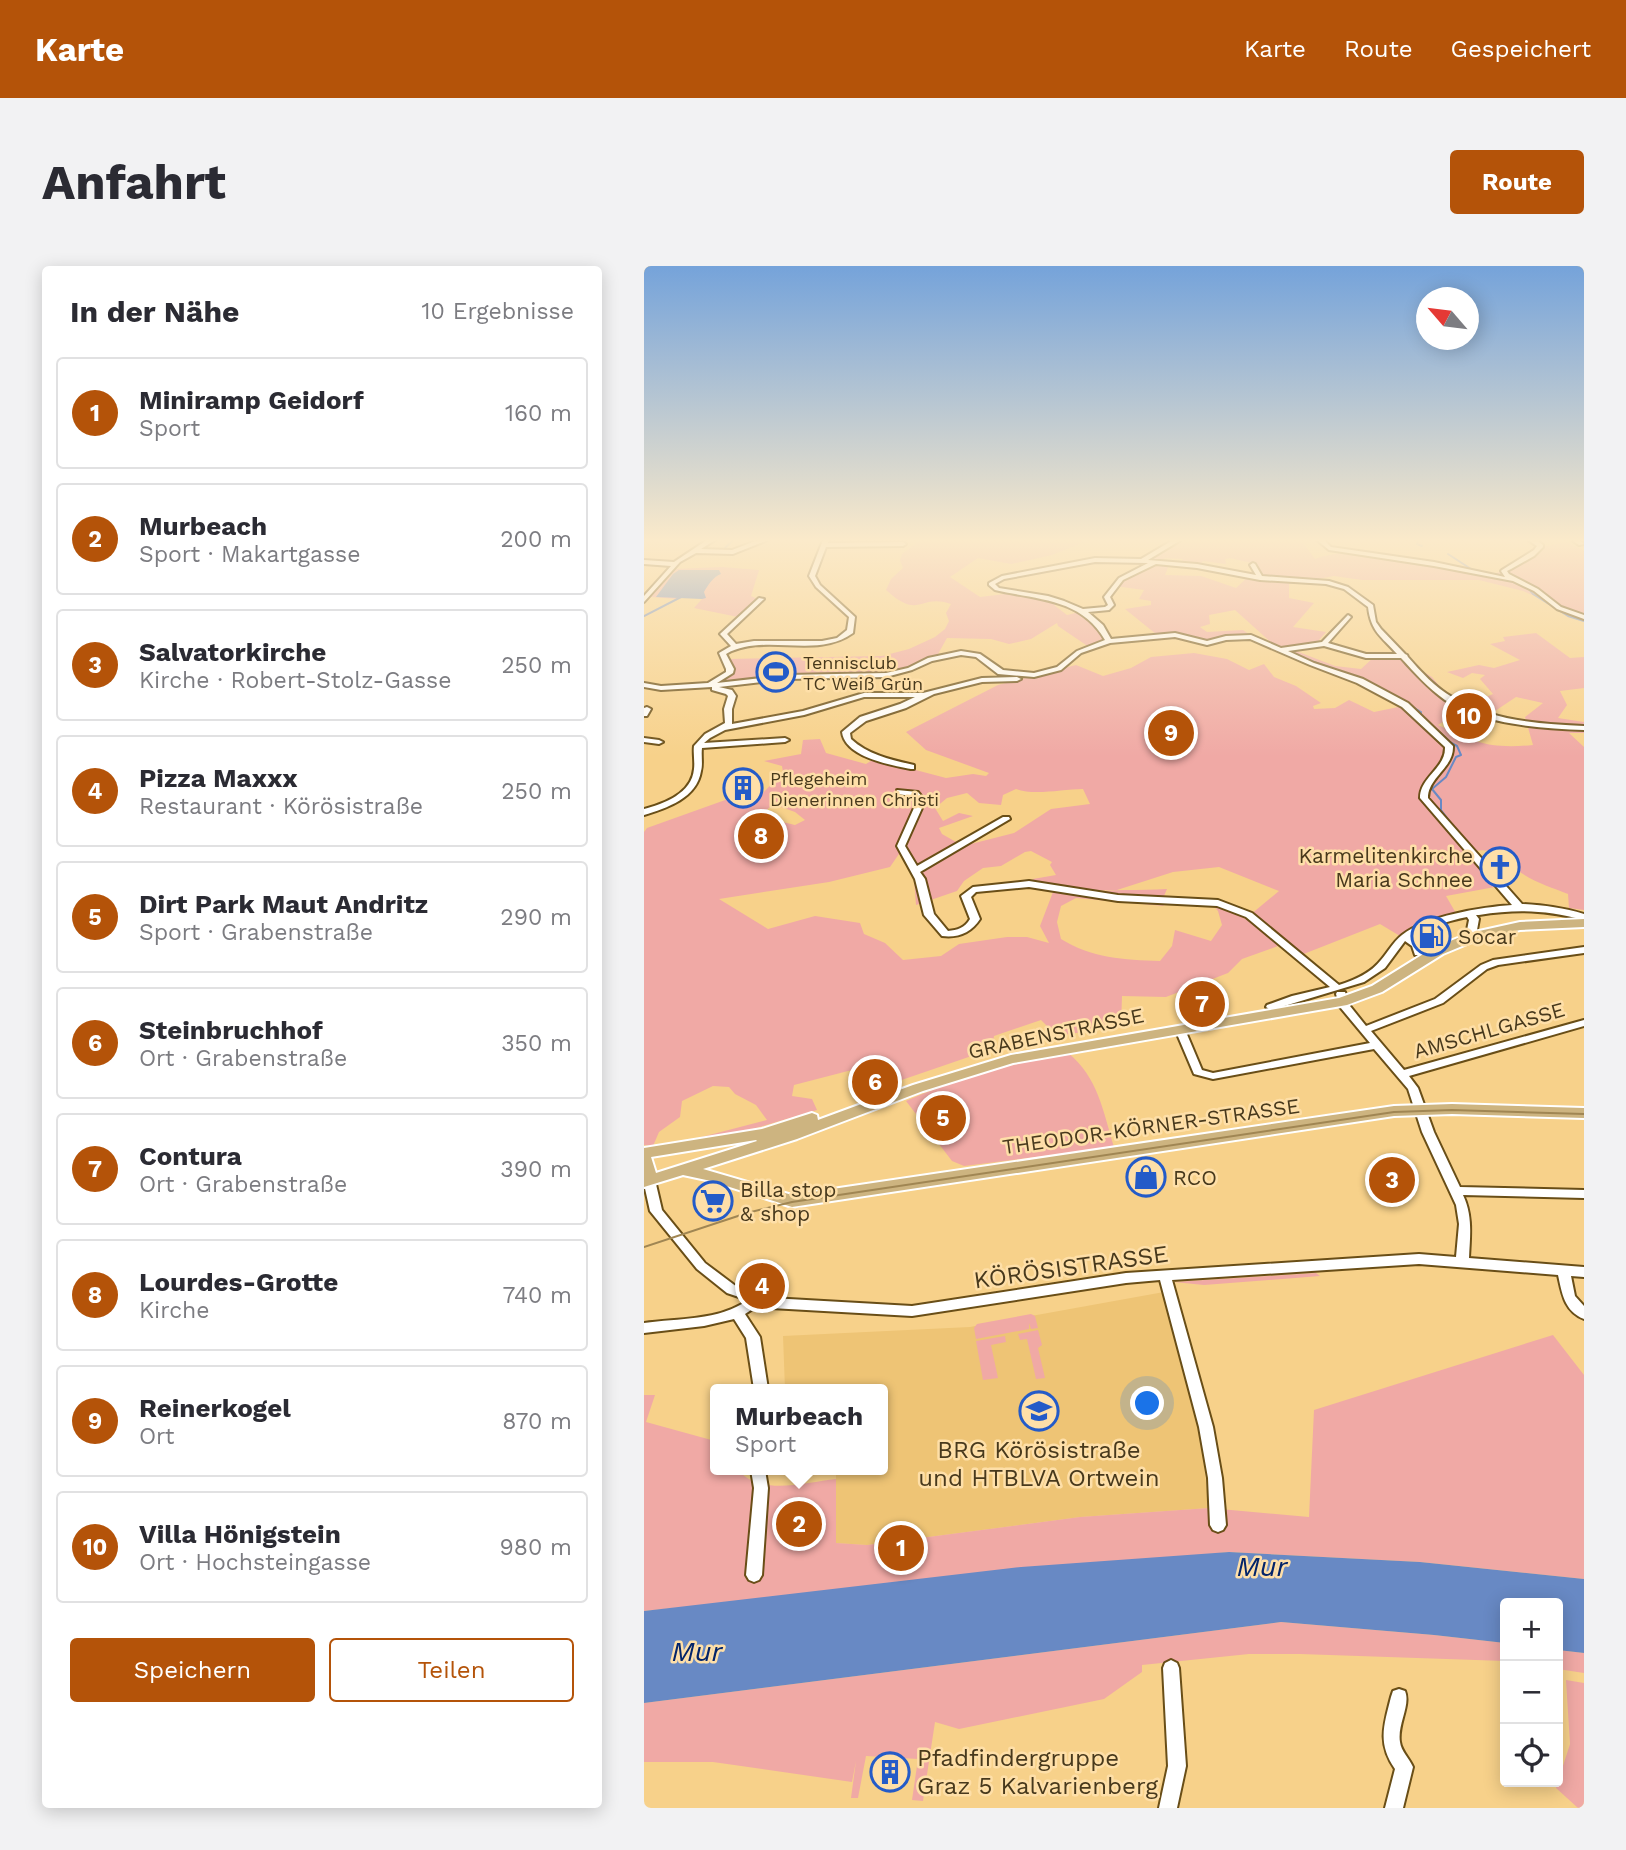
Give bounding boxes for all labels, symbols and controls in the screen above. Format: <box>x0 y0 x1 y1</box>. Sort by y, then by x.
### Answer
text: Karte <box>35 30 124 69</box>
text: Karte <box>1244 35 1306 63</box>
text: Route <box>1344 35 1413 63</box>
text: Gespeichert <box>1451 35 1591 63</box>
button: Route <box>1450 150 1584 214</box>
text: Anfahrt <box>42 153 226 211</box>
north arrow <box>1416 287 1479 350</box>
text: In der Nähe <box>70 294 239 329</box>
text: 10 Ergebnisse <box>422 298 574 325</box>
text: Miniramp Geidorf <box>139 385 364 415</box>
text: 1 <box>90 400 100 427</box>
text: 160 m <box>505 400 572 427</box>
text: Sport <box>139 415 200 442</box>
text: Murbeach <box>139 511 267 541</box>
text: 2 <box>88 526 102 553</box>
text: 200 m <box>500 526 572 553</box>
text: Sport · Makartgasse <box>139 541 361 568</box>
text: Salvatorkirche <box>139 637 326 667</box>
sports icon: Tennisclub TC Weiß Grün <box>755 651 797 693</box>
text: 3 <box>88 652 102 679</box>
text: 250 m <box>501 652 572 679</box>
place label: Tennisclub TC Weiß Grün <box>803 652 923 694</box>
text: Kirche · Robert-Stolz-Gasse <box>139 667 452 694</box>
pin: 10 <box>1446 690 1492 742</box>
pin: 9 <box>1148 707 1194 759</box>
text: Pizza Maxxx <box>139 763 298 793</box>
building icon: Pflegeheim Dienerinnen Christi <box>722 767 764 809</box>
place label: Pflegeheim Dienerinnen Christi <box>770 768 939 810</box>
text: 4 <box>88 778 102 805</box>
text: 250 m <box>501 778 572 805</box>
text: Restaurant · Körösistraße <box>139 793 423 820</box>
pin: 8 <box>738 810 784 862</box>
place label: Karmelitenkirche Maria Schnee <box>1298 843 1473 892</box>
church icon: Karmelitenkirche Maria Schnee <box>1479 846 1521 888</box>
text: Dirt Park Maut Andritz <box>139 889 428 919</box>
text: 5 <box>88 904 102 931</box>
text: 290 m <box>500 904 572 931</box>
fuel station icon: Socar <box>1410 915 1452 957</box>
text: Sport · Grabenstraße <box>139 919 373 946</box>
place label: Socar <box>1458 924 1517 949</box>
pin: 7 <box>1179 978 1225 1030</box>
street label: AMSCHLGASSE <box>1410 996 1568 1064</box>
street label: GRABENSTRASSE <box>966 1002 1146 1064</box>
text: Steinbruchhof <box>139 1015 323 1045</box>
text: 6 <box>88 1030 102 1057</box>
text: 350 m <box>501 1030 572 1057</box>
text: Ort · Grabenstraße <box>139 1045 347 1072</box>
pin: 6 <box>852 1056 898 1108</box>
pin: 5 <box>920 1092 966 1144</box>
street label: THEODOR-KÖRNER-STRASSE <box>1001 1093 1301 1159</box>
text: Contura <box>139 1141 242 1171</box>
pin: 3 <box>1369 1154 1415 1206</box>
text: 7 <box>88 1156 102 1183</box>
text: 390 m <box>500 1156 572 1183</box>
shop icon: RCO <box>1125 1156 1167 1198</box>
place label: RCO <box>1173 1165 1217 1190</box>
text: Ort · Grabenstraße <box>139 1171 347 1198</box>
place label: Billa stop & shop <box>740 1177 836 1226</box>
supermarket icon: Billa stop & shop <box>692 1180 734 1222</box>
street label: KÖRÖSISTRASSE <box>972 1239 1170 1295</box>
pin: 4 <box>739 1260 785 1312</box>
text: Lourdes-Grotte <box>139 1267 338 1297</box>
text: 8 <box>88 1282 102 1309</box>
text: 740 m <box>503 1282 572 1309</box>
text: Kirche <box>139 1297 210 1324</box>
popup <box>710 1384 888 1475</box>
your location <box>1130 1386 1164 1420</box>
school or university icon: BRG Körösistraße und HTBLVA Ortwein <box>1018 1390 1060 1432</box>
text: Reinerkogel <box>139 1393 291 1423</box>
text: Murbeach <box>735 1401 863 1431</box>
text: 9 <box>88 1408 102 1435</box>
text: 870 m <box>502 1408 572 1435</box>
text: Ort <box>139 1423 174 1450</box>
text: Sport <box>735 1431 796 1458</box>
place label: BRG Körösistraße und HTBLVA Ortwein <box>918 1436 1160 1492</box>
pin: 2 <box>776 1498 822 1550</box>
text: Villa Hönigstein <box>139 1519 341 1549</box>
pin: 1 <box>878 1522 924 1574</box>
text: 10 <box>83 1534 107 1561</box>
text: 980 m <box>500 1534 572 1561</box>
text: Ort · Hochsteingasse <box>139 1549 371 1576</box>
water label: Mur <box>1237 1550 1289 1583</box>
map controls <box>1500 1598 1563 1787</box>
button: + <box>1500 1598 1563 1661</box>
water label: Mur <box>672 1635 724 1668</box>
button: Speichern <box>70 1638 315 1702</box>
button: Teilen <box>329 1638 574 1702</box>
button: − <box>1500 1661 1563 1724</box>
button: locate <box>1500 1724 1563 1787</box>
place label: Pfadfindergruppe Graz 5 Kalvarienberg <box>917 1744 1158 1800</box>
building icon: Pfadfindergruppe Graz 5 Kalvarienberg <box>869 1751 911 1793</box>

